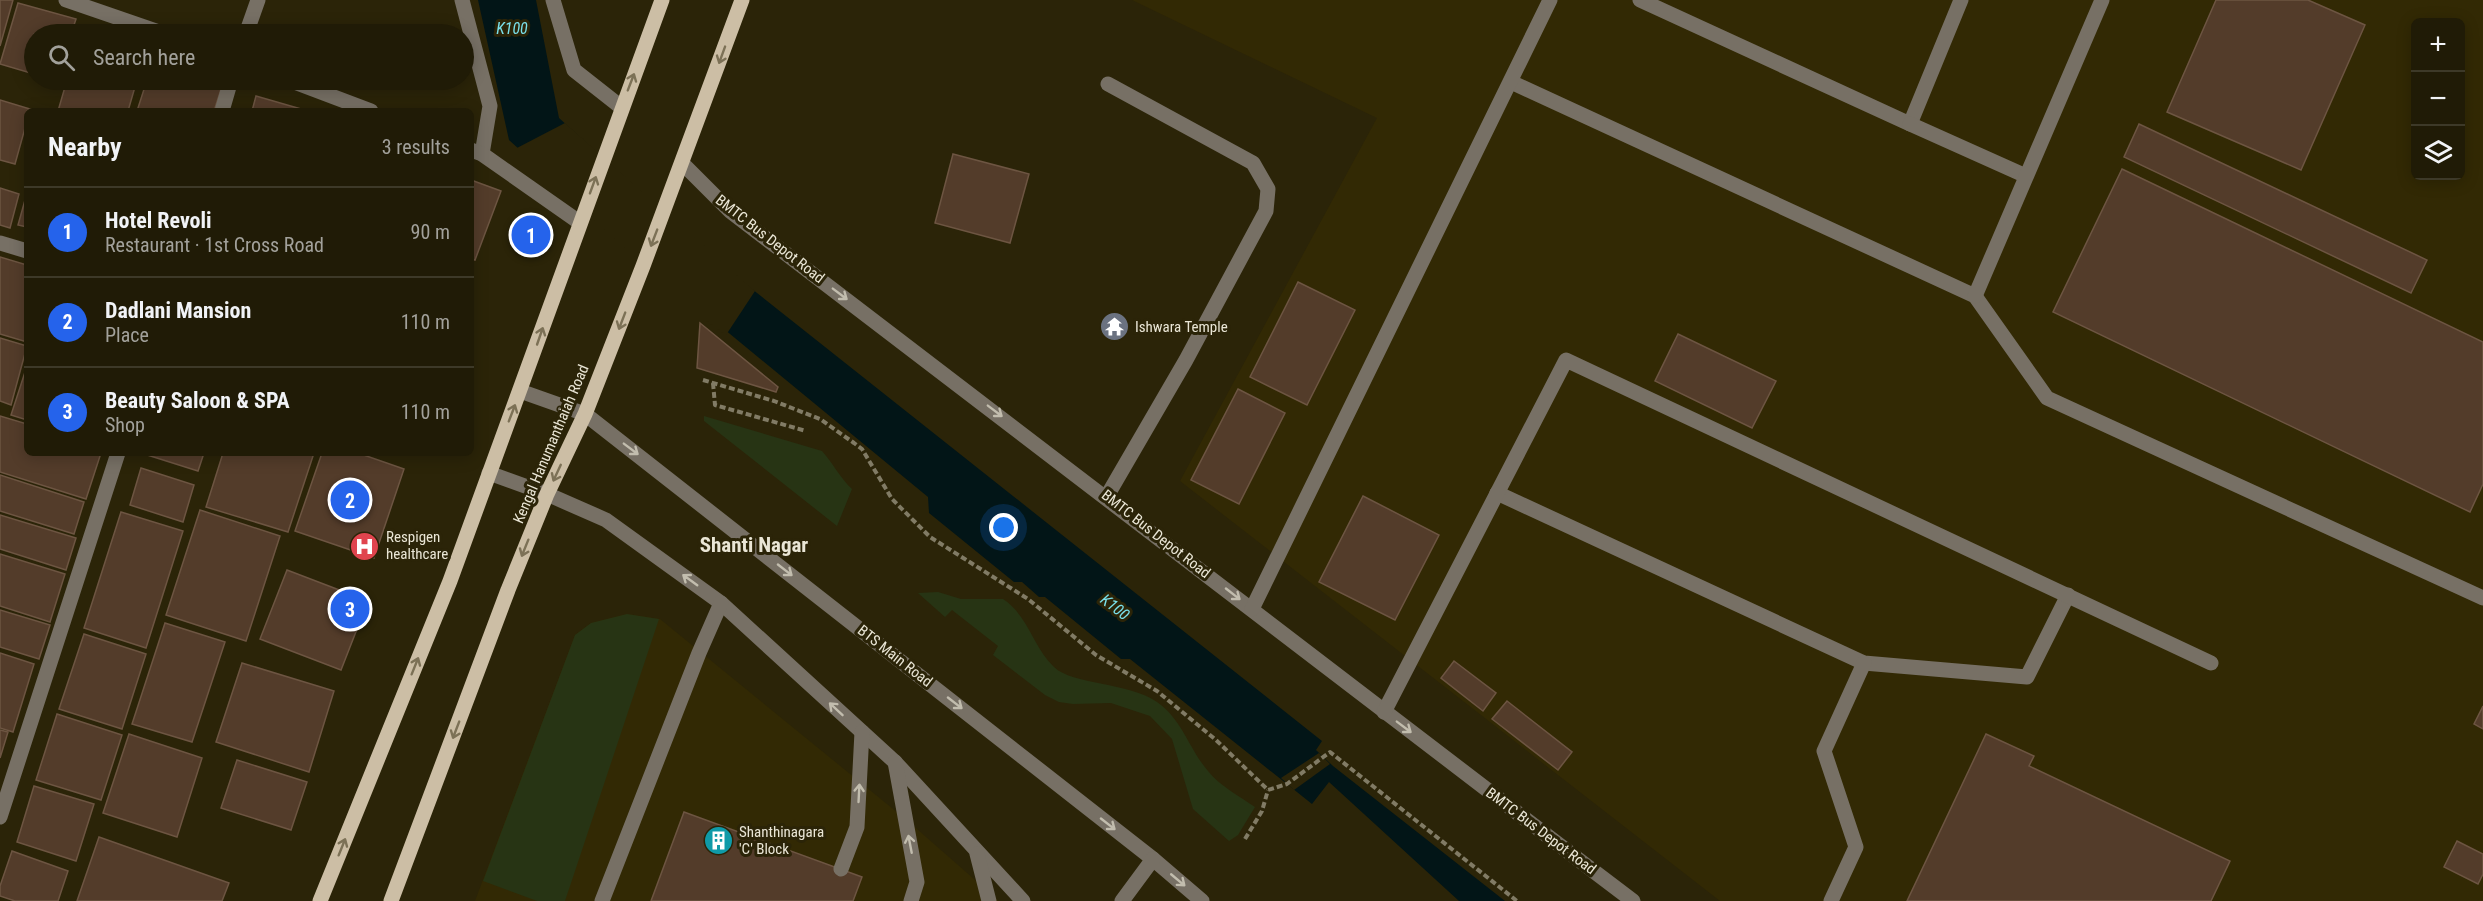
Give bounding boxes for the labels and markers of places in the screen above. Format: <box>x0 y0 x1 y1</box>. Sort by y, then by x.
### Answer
pin: 1 <box>512 212 550 258</box>
temple icon: Ishwara Temple <box>1098 311 1130 343</box>
place label: Ishwara Temple <box>1135 318 1228 336</box>
pin: 2 <box>330 478 370 522</box>
place label: Respigen healthcare <box>386 528 448 563</box>
hospital icon: Respigen healthcare <box>349 530 381 562</box>
pin: 3 <box>330 586 370 632</box>
place label: Shanthinagara 'C' Block <box>739 823 824 858</box>
building icon: Shanthinagara 'C' Block <box>702 825 734 857</box>

